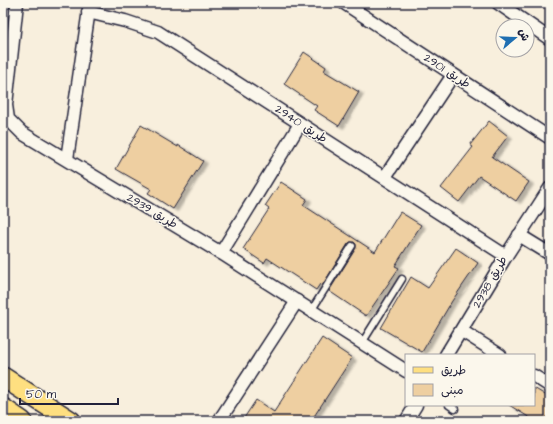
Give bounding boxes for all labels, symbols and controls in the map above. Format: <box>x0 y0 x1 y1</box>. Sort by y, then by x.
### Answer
north arrow <box>495 18 535 58</box>
text: ش <box>515 27 533 43</box>
street label: طريق 2901 <box>420 49 474 93</box>
street label: طريق 2940 <box>271 101 331 147</box>
street label: طريق 2939 <box>123 189 181 233</box>
street label: طريق 2938 <box>468 253 512 311</box>
legend <box>405 354 535 406</box>
text: طريق <box>441 362 466 379</box>
scale bar <box>20 380 118 406</box>
text: مبنى <box>441 382 464 399</box>
text: 50 m <box>26 386 57 403</box>

